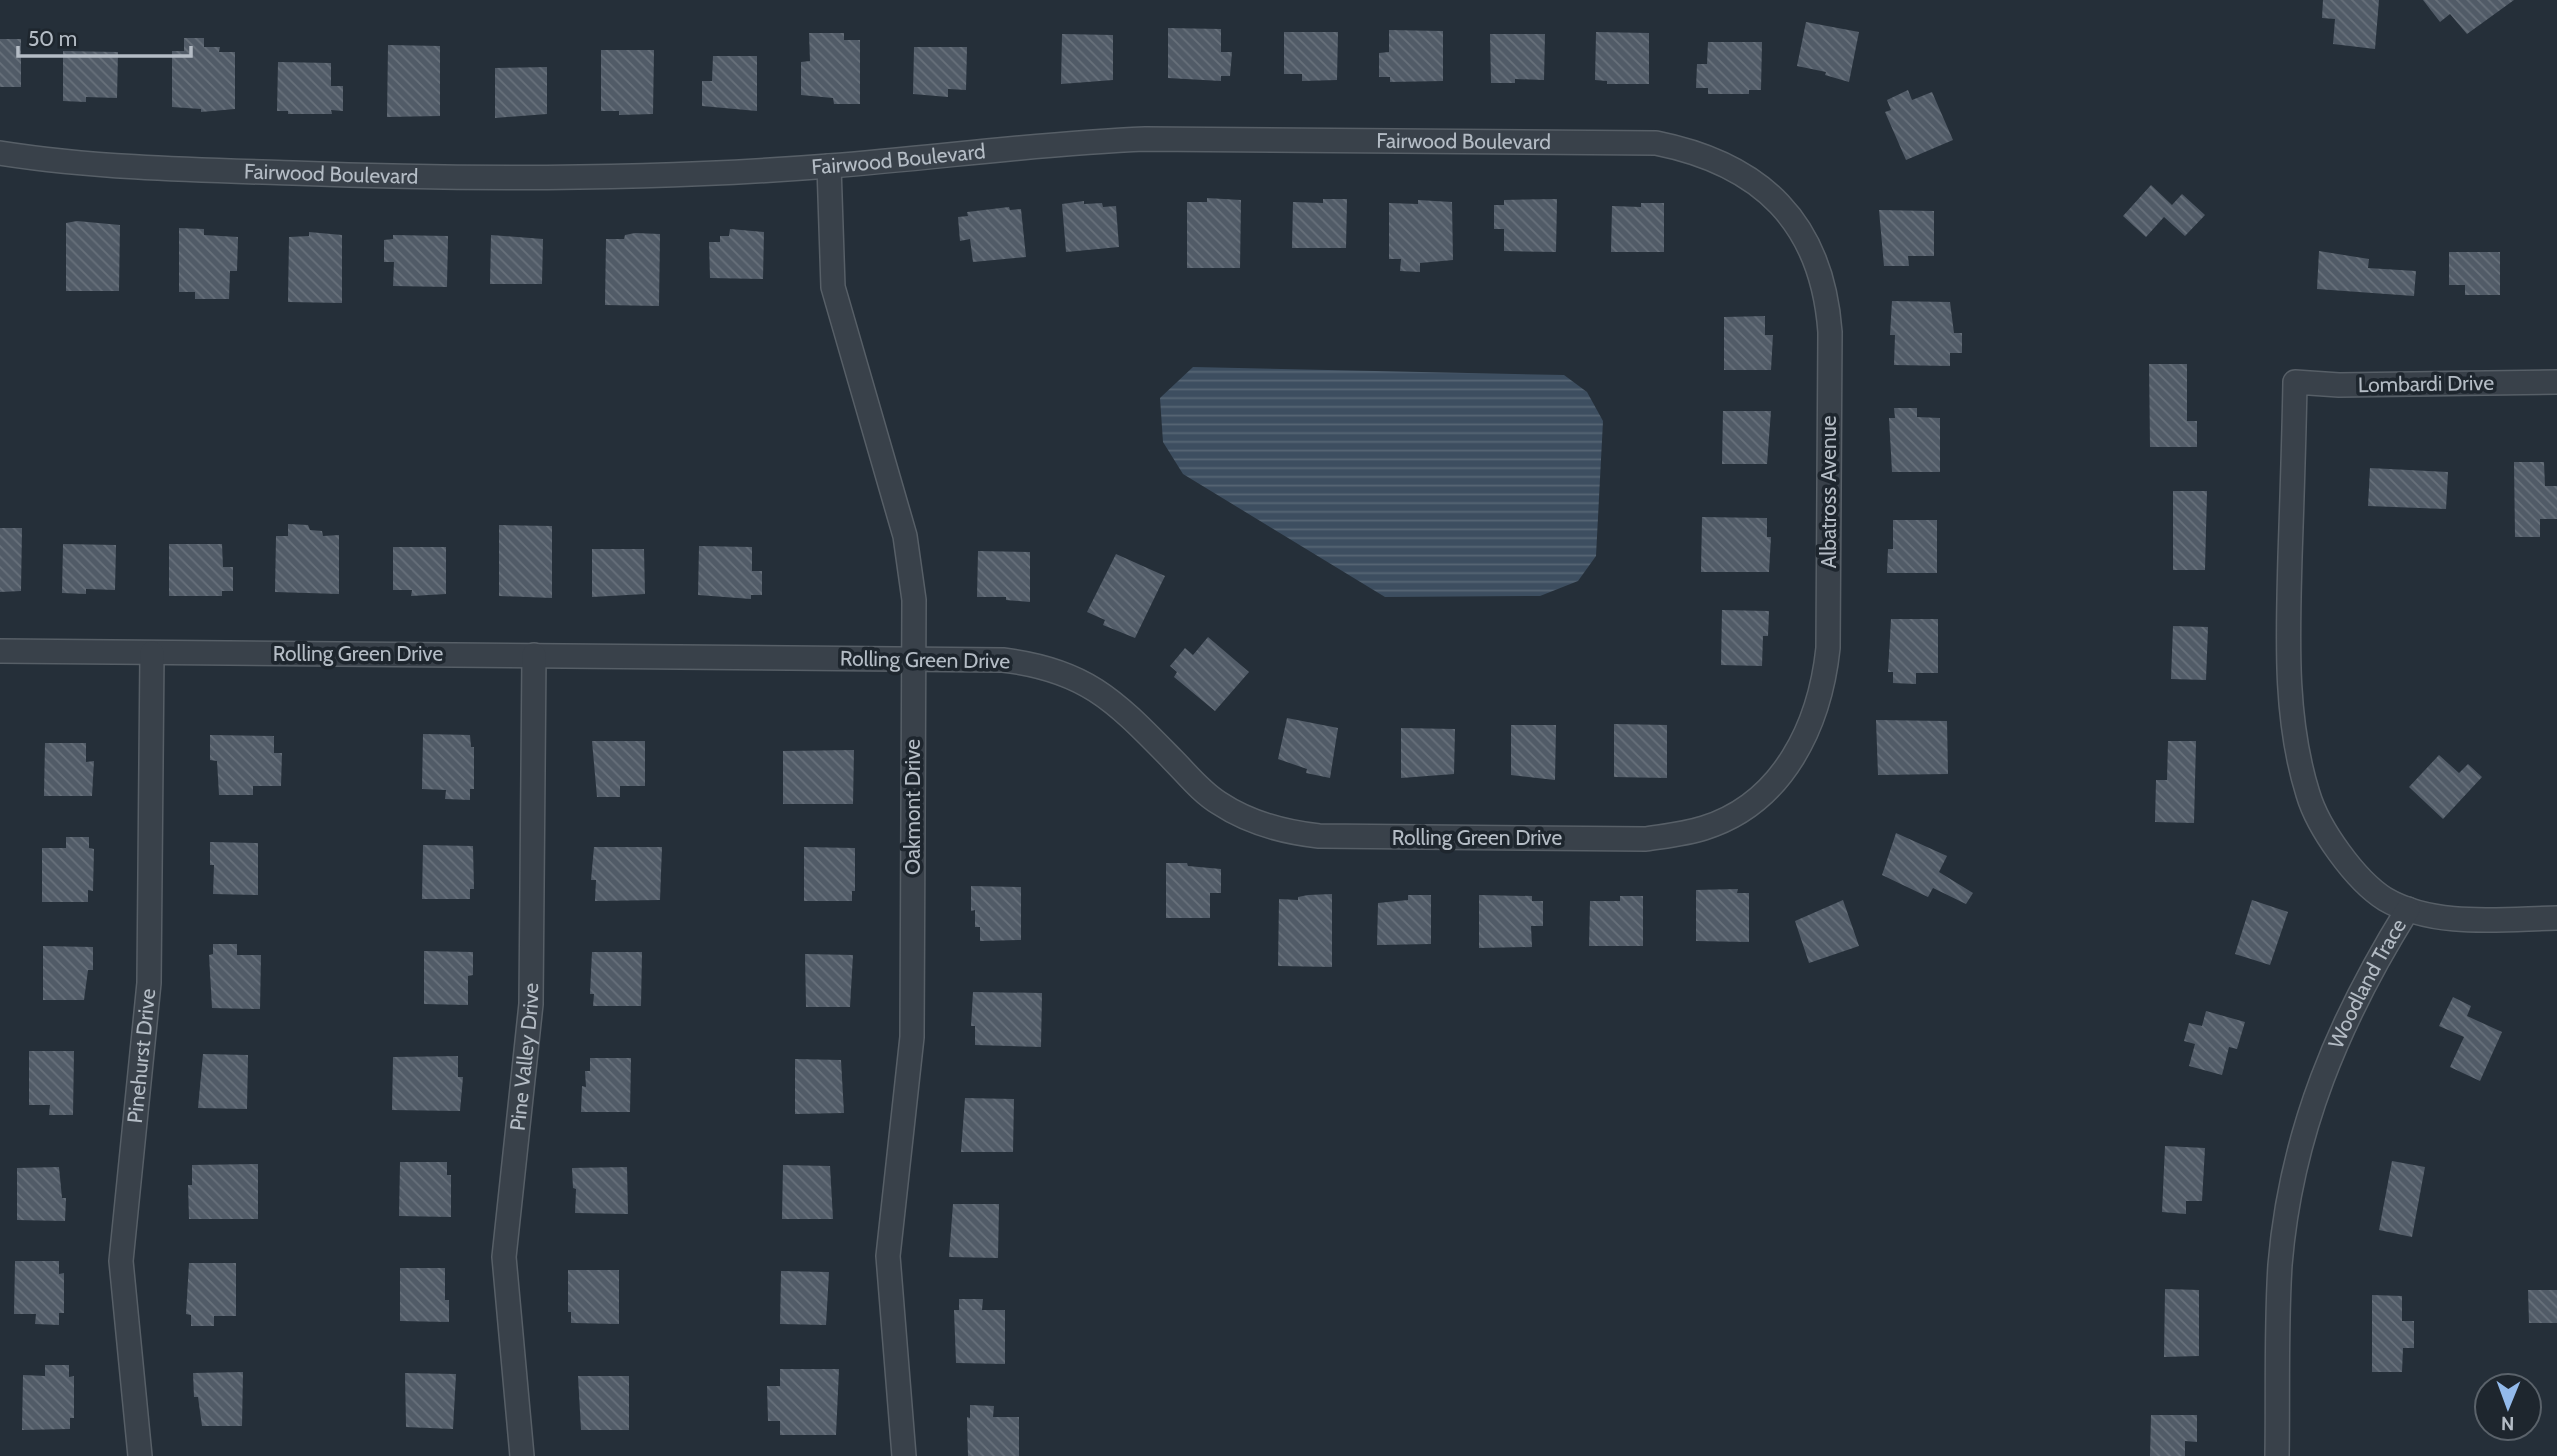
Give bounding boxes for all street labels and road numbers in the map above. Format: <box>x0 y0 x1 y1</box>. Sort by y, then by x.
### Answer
street label: Fairwood Boulevard <box>1376 128 1551 154</box>
street label: Fairwood Boulevard <box>811 138 987 179</box>
street label: Fairwood Boulevard <box>244 159 419 189</box>
street label: Lombardi Drive <box>2358 370 2495 397</box>
street label: Albatross Avenue <box>1816 415 1841 568</box>
street label: Rolling Green Drive <box>273 641 444 666</box>
street label: Rolling Green Drive <box>840 646 1011 673</box>
street label: Oakmont Drive <box>900 739 925 875</box>
street label: Rolling Green Drive <box>1392 825 1563 850</box>
street label: Woodland Trace <box>2323 914 2411 1052</box>
street label: Pine Valley Drive <box>505 983 543 1132</box>
street label: Pinehurst Drive <box>122 987 160 1125</box>

